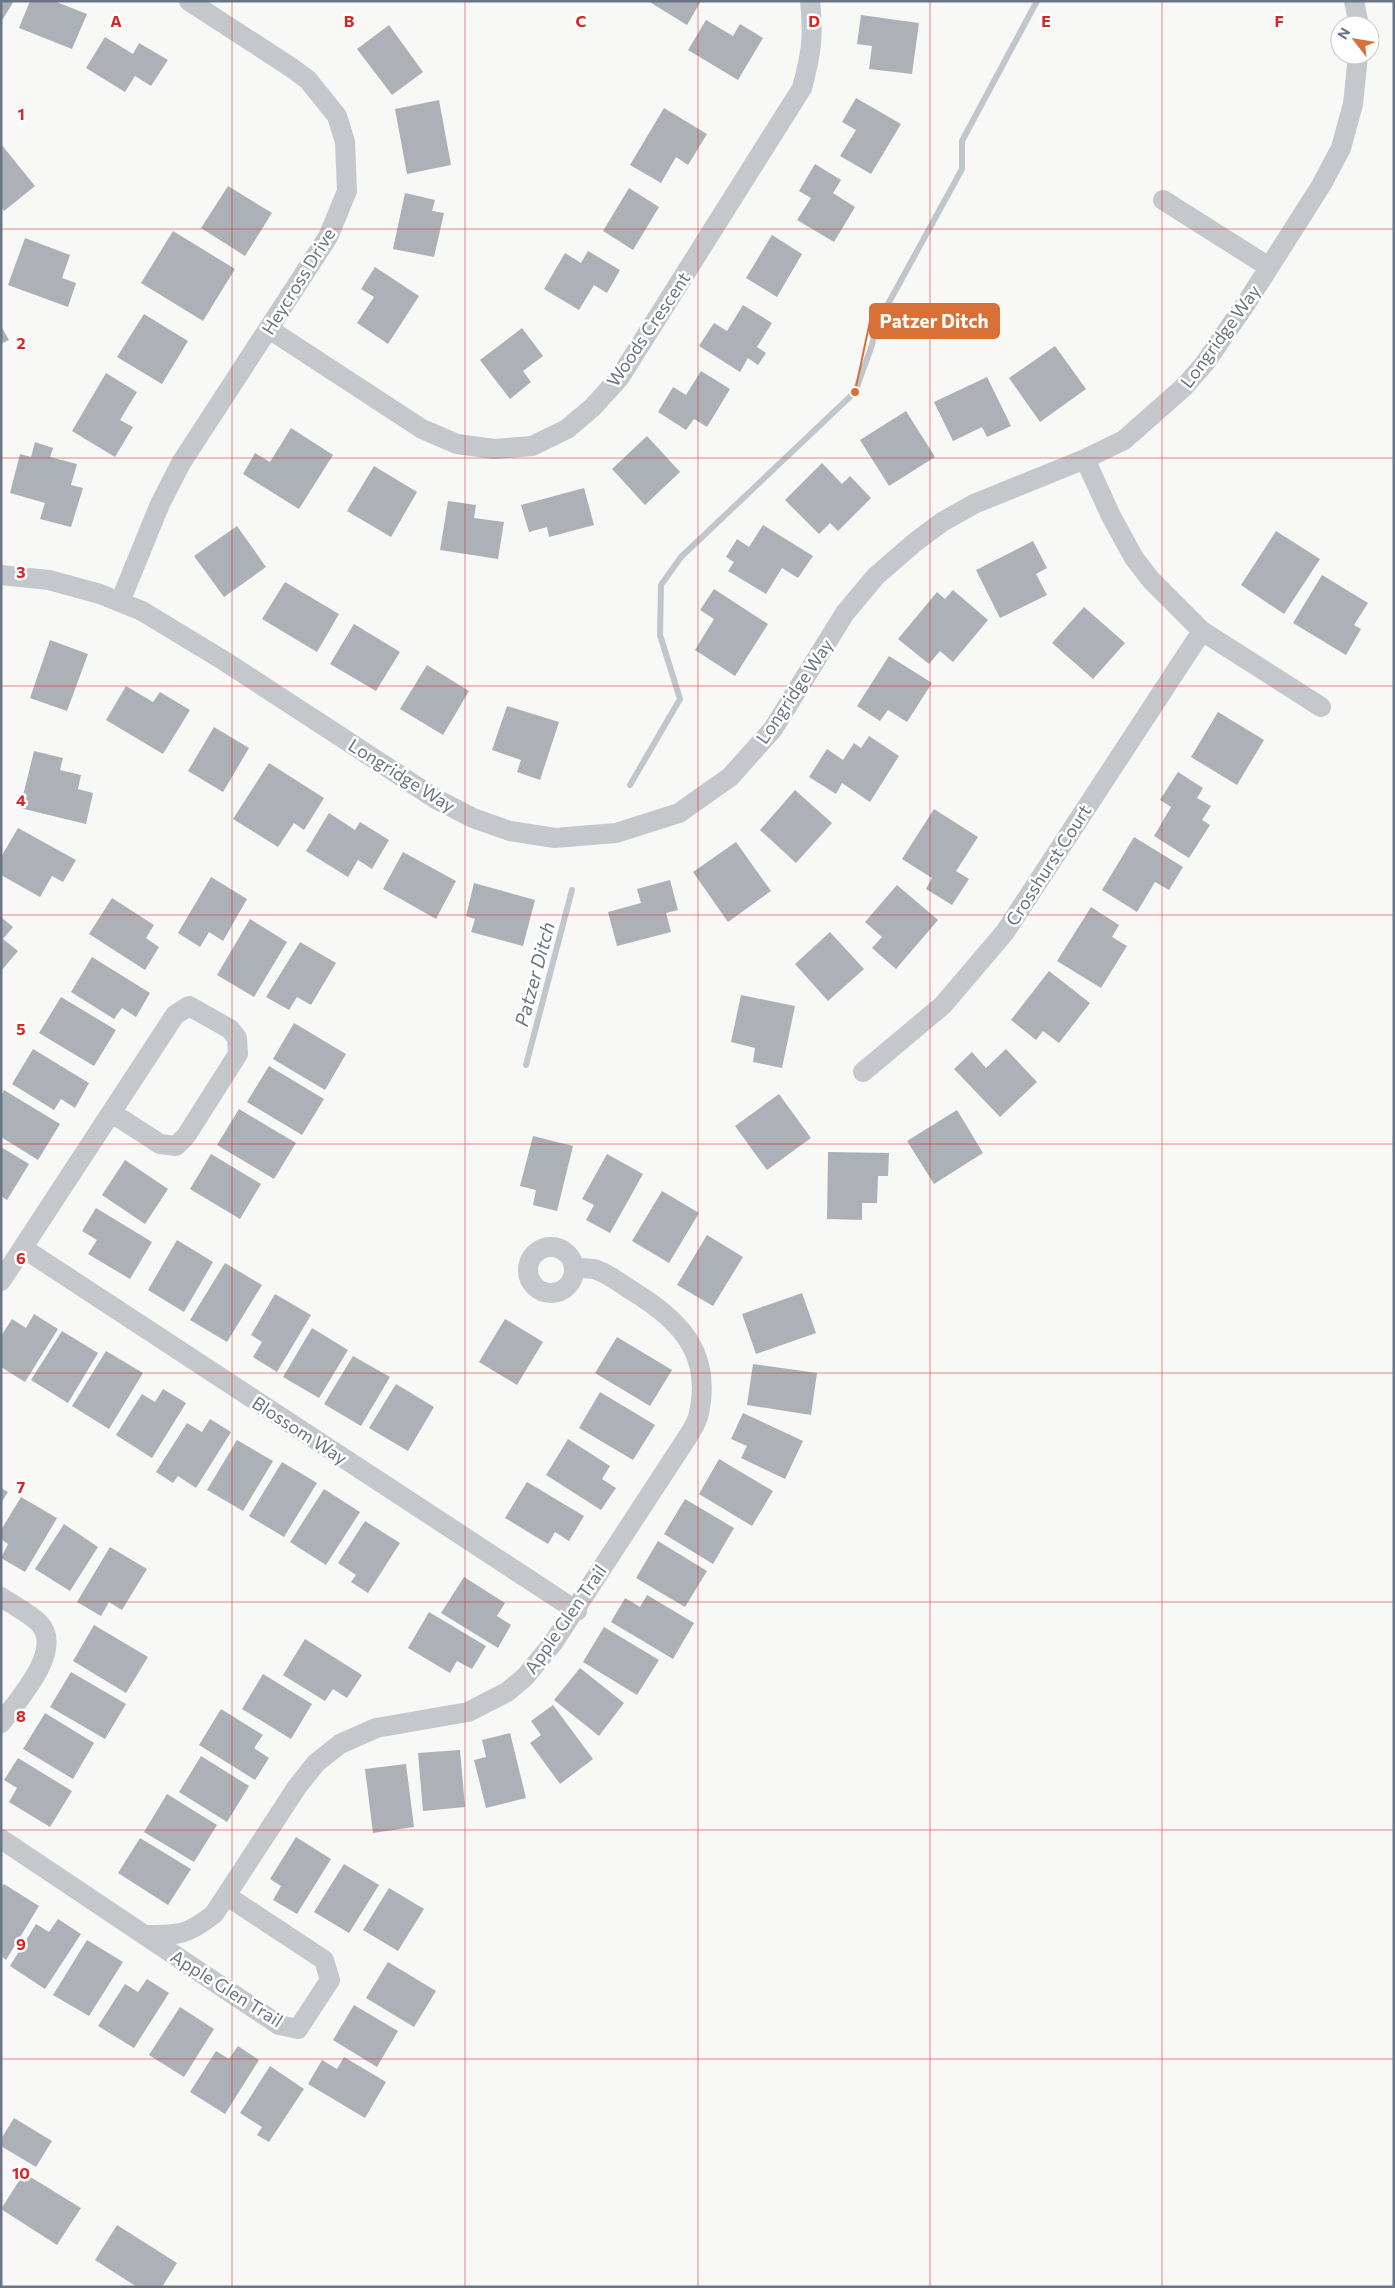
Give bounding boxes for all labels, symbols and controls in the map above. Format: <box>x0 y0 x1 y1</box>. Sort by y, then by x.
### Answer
text: A <box>110 11 122 30</box>
text: B <box>344 11 355 30</box>
text: C <box>576 11 587 30</box>
text: D <box>808 11 820 30</box>
text: E <box>1041 11 1051 30</box>
text: F <box>1274 11 1284 30</box>
north arrow <box>1330 15 1380 65</box>
text: N <box>1333 24 1353 42</box>
text: 1 <box>17 104 25 123</box>
street label: Heycross Drive <box>257 224 339 338</box>
street label: Woods Crescent <box>602 267 694 391</box>
street label: Longridge Way <box>1175 280 1265 392</box>
callout: Patzer Ditch <box>870 304 999 338</box>
text: Patzer Ditch <box>880 309 988 332</box>
text: 2 <box>16 333 26 352</box>
text: 3 <box>16 562 26 581</box>
street label: Longridge Way <box>751 634 837 748</box>
street label: Longridge Way <box>345 733 459 817</box>
text: 4 <box>16 790 26 809</box>
street label: Crosshurst Court <box>1001 800 1095 930</box>
water label: Patzer Ditch <box>509 919 559 1029</box>
text: 5 <box>16 1019 26 1038</box>
text: 6 <box>16 1248 26 1267</box>
street label: Blossom Way <box>248 1391 352 1469</box>
text: 7 <box>17 1477 26 1496</box>
street label: Apple Glen Trail <box>519 1560 611 1678</box>
text: 8 <box>16 1706 26 1725</box>
text: 9 <box>16 1934 26 1953</box>
street label: Apple Glen Trail <box>167 1945 287 2031</box>
text: 10 <box>12 2163 30 2182</box>

